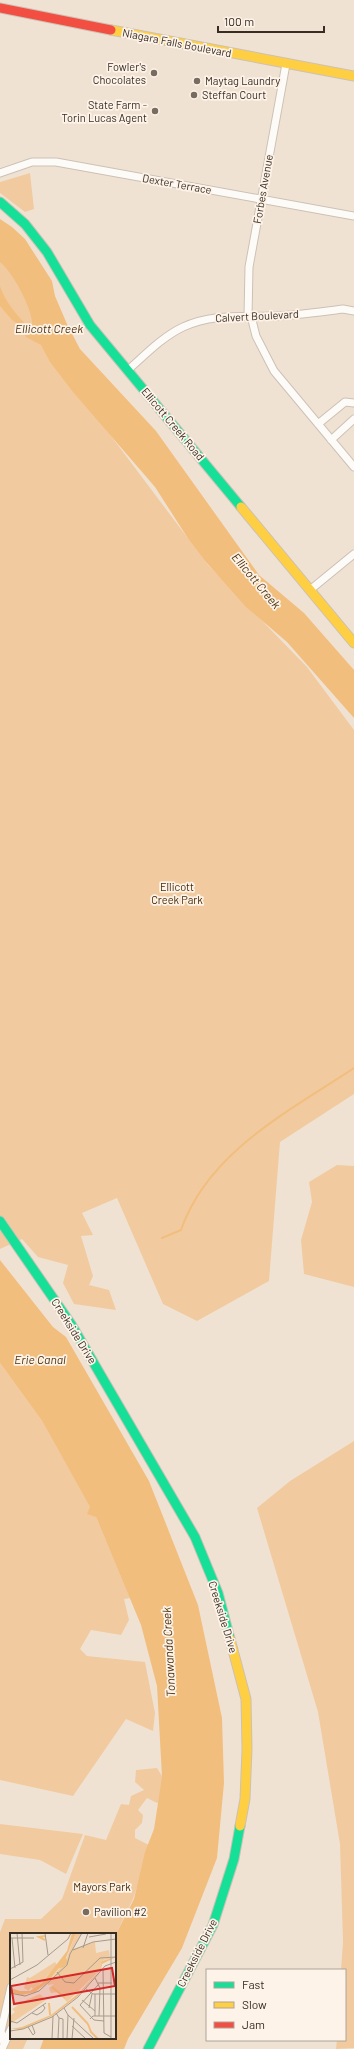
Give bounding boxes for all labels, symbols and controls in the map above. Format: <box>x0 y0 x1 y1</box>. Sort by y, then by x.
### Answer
scale bar <box>218 8 324 34</box>
text: 100 m <box>224 14 254 28</box>
street label: Niagara Falls Boulevard <box>121 26 233 59</box>
place label: Fowler's Chocolates <box>93 60 146 86</box>
marker: Fowler's Chocolates <box>149 68 159 78</box>
place label: Maytag Laundry <box>205 74 280 87</box>
marker: Maytag Laundry <box>192 76 202 86</box>
place label: Steffan Court <box>202 88 266 101</box>
marker: Steffan Court <box>189 90 199 100</box>
place label: State Farm - Torin Lucas Agent <box>61 98 147 124</box>
marker: State Farm - Torin Lucas Agent <box>150 106 160 116</box>
street label: Forbes Avenue <box>250 153 275 224</box>
street label: Dexter Terrace <box>141 171 213 196</box>
street label: Calvert Boulevard <box>215 307 299 324</box>
water label: Ellicott Creek <box>15 321 83 335</box>
street label: Ellicott Creek Road <box>139 385 208 463</box>
water label: Ellicott Creek <box>230 550 284 611</box>
park label: Ellicott Creek Park <box>151 880 203 906</box>
street label: Creekside Drive <box>49 1296 100 1366</box>
water label: Erie Canal <box>14 1352 66 1366</box>
street label: Creekside Drive <box>206 1579 241 1654</box>
water label: Tonawanda Creek <box>159 1607 177 1697</box>
park label: Mayors Park <box>73 1880 131 1893</box>
place label: Pavilion #2 <box>94 1905 147 1918</box>
marker: Pavilion #2 <box>81 1907 91 1917</box>
street label: Creekside Drive <box>174 1917 219 1989</box>
inset map <box>10 1933 116 2039</box>
legend <box>206 1969 346 2041</box>
text: Fast <box>242 1977 265 1991</box>
text: Slow <box>242 1997 267 2011</box>
text: Jam <box>242 2017 265 2031</box>

